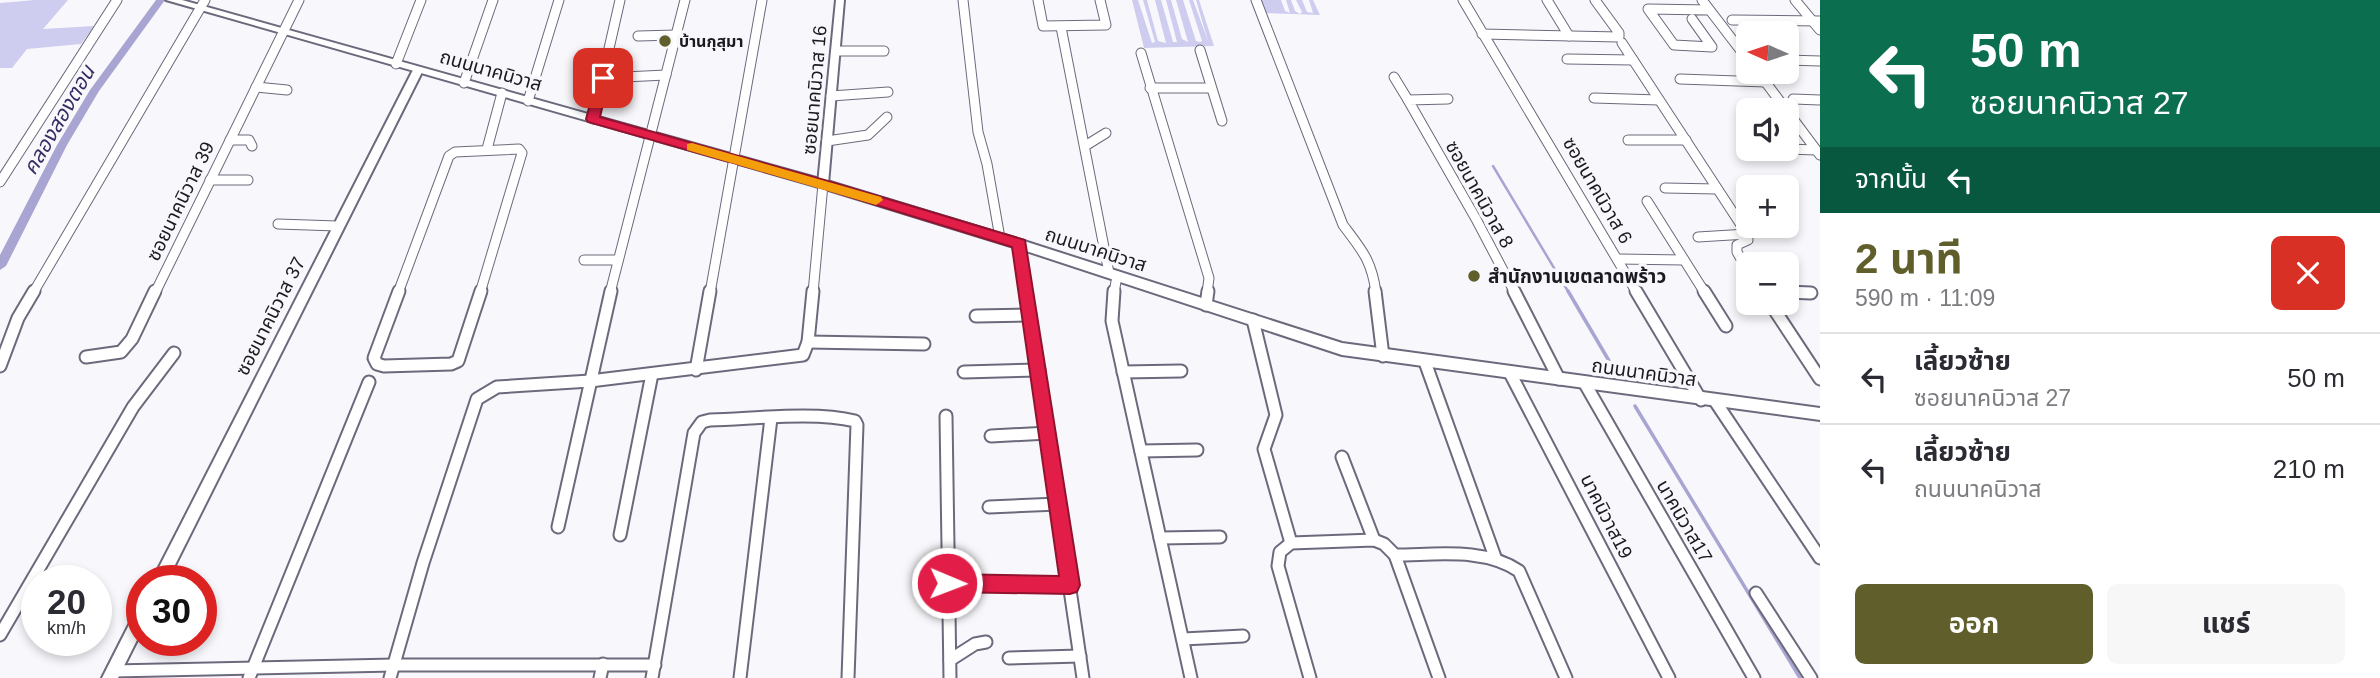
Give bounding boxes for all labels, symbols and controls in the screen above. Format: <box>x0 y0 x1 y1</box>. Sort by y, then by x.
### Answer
north arrow <box>1736 21 1799 84</box>
map controls <box>1736 21 1799 315</box>
text: 50 m <box>1970 23 2082 77</box>
street label: ซอยนาคนิวาส 16 <box>798 24 831 156</box>
icon: left <box>1855 28 1946 119</box>
marker: บ้านกุสุมา <box>657 33 673 49</box>
place label: บ้านกุสุมา <box>679 33 743 51</box>
street label: ถนนนาคนิวาส <box>437 46 545 95</box>
pin <box>573 48 633 108</box>
icon: arrive <box>584 59 622 97</box>
water label: คลองสองตอน <box>18 60 100 178</box>
text: ซอยนาคนิวาส 27 <box>1970 85 2189 121</box>
button: sound <box>1736 98 1799 161</box>
street label: ซอยนาคนิวาส 6 <box>1559 133 1636 247</box>
street label: ซอยนาคนิวาส 8 <box>1441 137 1518 251</box>
street label: ซอยนาคนิวาส 39 <box>143 138 218 264</box>
icon: left <box>1941 161 1979 199</box>
text: จากนั้น <box>1855 164 1927 194</box>
button: + <box>1736 175 1799 238</box>
street label: ถนนนาคนิวาส <box>1043 223 1149 276</box>
text: 2 นาที <box>1855 235 1962 282</box>
button: close <box>2271 236 2345 310</box>
button: − <box>1736 252 1799 315</box>
street label: ซอยนาคนิวาส 37 <box>232 254 309 379</box>
place label: สำนักงานเขตลาดพร้าว <box>1488 266 1666 287</box>
marker: สำนักงานเขตลาดพร้าว <box>1466 268 1482 284</box>
text: 590 m · 11:09 <box>1855 285 1995 311</box>
text: เลี้ยวซ้าย <box>1914 346 2011 376</box>
street label: ถนนนาคนิวาส <box>1590 355 1698 390</box>
icon: left <box>1855 360 1893 398</box>
text: 50 m <box>2287 363 2345 393</box>
text: ซอยนาคนิวาส 27 <box>1914 385 2071 411</box>
text: เลี้ยวซ้าย <box>1914 437 2011 467</box>
icon: left <box>1855 451 1893 489</box>
text: 210 m <box>2273 454 2345 484</box>
street label: นาคนิวาส19 <box>1576 471 1637 562</box>
street label: นาคนิวาส17 <box>1653 476 1717 566</box>
text: ถนนนาคนิวาส <box>1914 476 2042 502</box>
position arrow <box>910 546 984 620</box>
speed limit sign: 30 <box>126 565 217 656</box>
text: 20 <box>47 582 86 621</box>
button: ออก <box>1855 584 2093 664</box>
button: แชร์ <box>2107 584 2345 664</box>
text: km/h <box>47 618 86 638</box>

